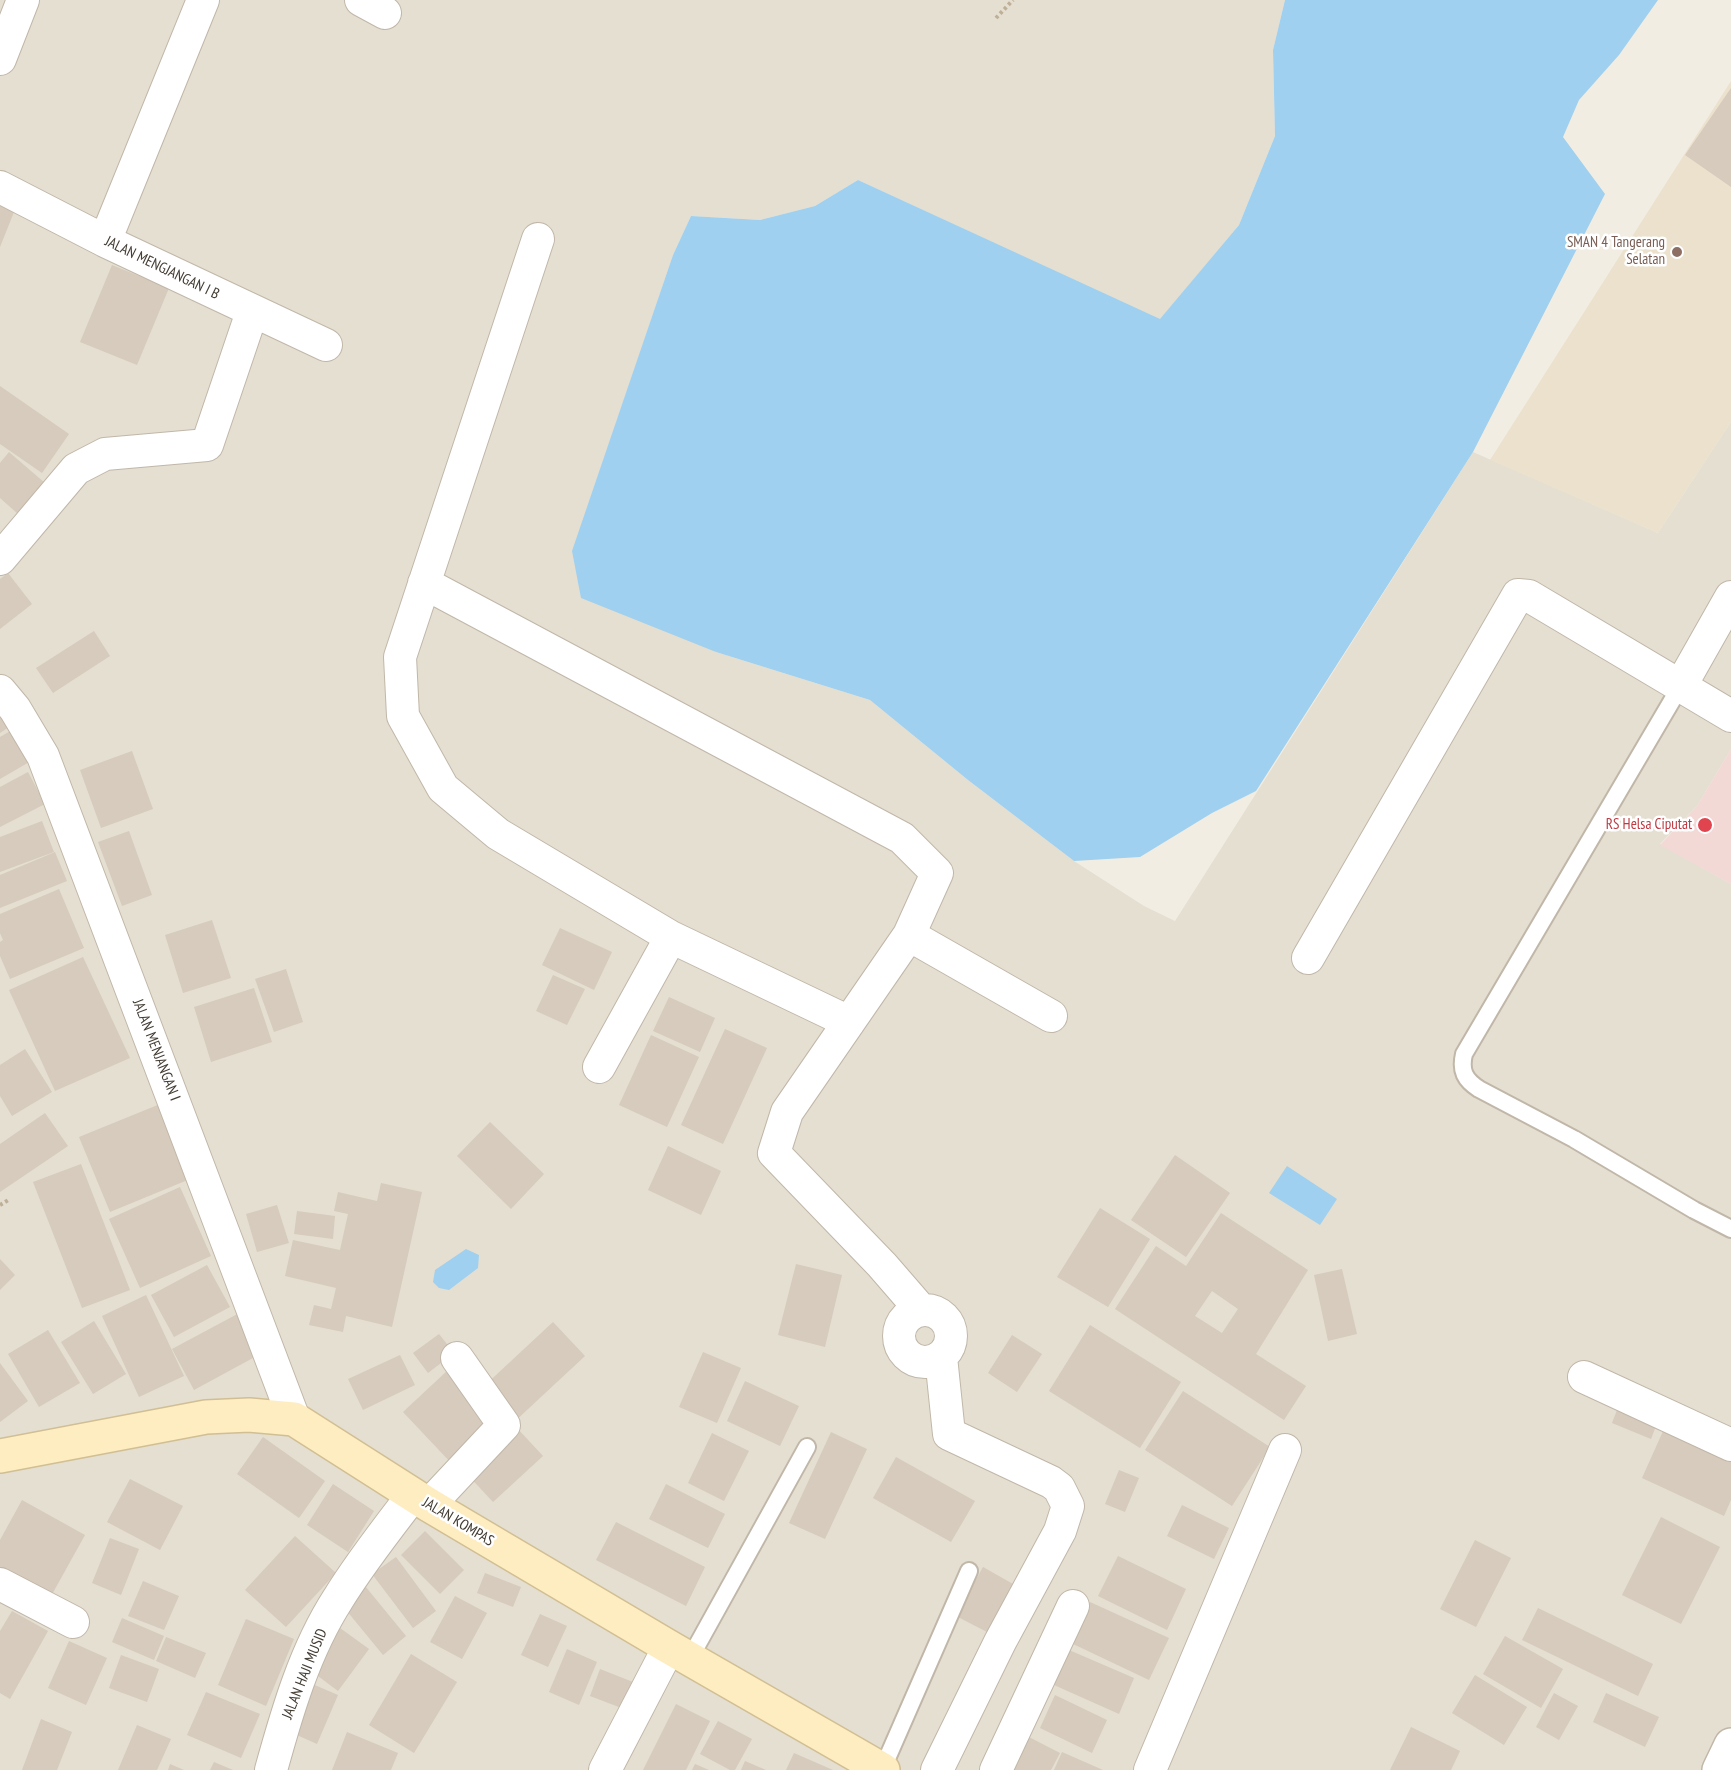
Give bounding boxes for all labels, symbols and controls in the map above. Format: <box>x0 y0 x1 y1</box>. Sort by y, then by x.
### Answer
street label: JALAN MENGJANGAN I B <box>102 233 222 303</box>
place label: SMAN 4 Tangerang Selatan <box>1567 234 1665 269</box>
marker: SMAN 4 Tangerang Selatan <box>1670 245 1684 259</box>
place label: RS Helsa Ciputat <box>1606 816 1692 834</box>
marker: RS Helsa Ciputat <box>1696 816 1714 834</box>
street label: JALAN MENJANGAN I <box>128 997 184 1103</box>
street label: JALAN KOMPAS <box>419 1494 497 1550</box>
street label: JALAN HAJI MUSID <box>279 1626 331 1722</box>

